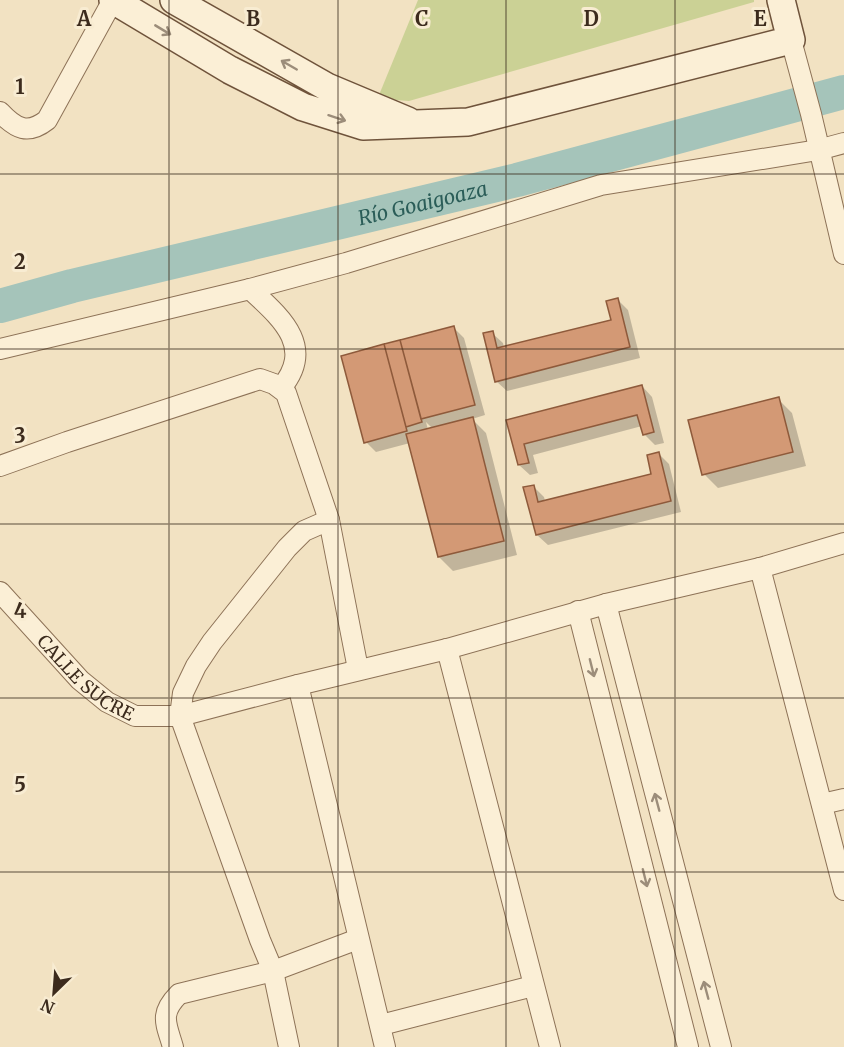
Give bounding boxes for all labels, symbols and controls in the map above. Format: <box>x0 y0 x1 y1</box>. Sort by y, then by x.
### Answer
text: A <box>76 6 92 31</box>
text: B <box>246 6 260 31</box>
text: C <box>415 6 429 31</box>
text: D <box>583 6 599 31</box>
text: E <box>753 6 767 31</box>
one-way arrow <box>154 25 172 36</box>
one-way arrow <box>281 59 298 71</box>
text: 1 <box>15 74 25 99</box>
one-way arrow <box>327 113 346 124</box>
water label: Río Goaigoaza <box>355 175 490 230</box>
text: 2 <box>14 249 26 274</box>
text: 3 <box>14 423 26 448</box>
text: 4 <box>14 598 27 623</box>
street label: CALLE SUCRE <box>33 629 139 726</box>
one-way arrow <box>587 658 598 677</box>
text: 5 <box>14 772 26 797</box>
one-way arrow <box>651 792 663 811</box>
one-way arrow <box>639 868 651 887</box>
north arrow <box>24 963 84 1023</box>
one-way arrow <box>700 981 712 1000</box>
text: N <box>37 995 58 1018</box>

